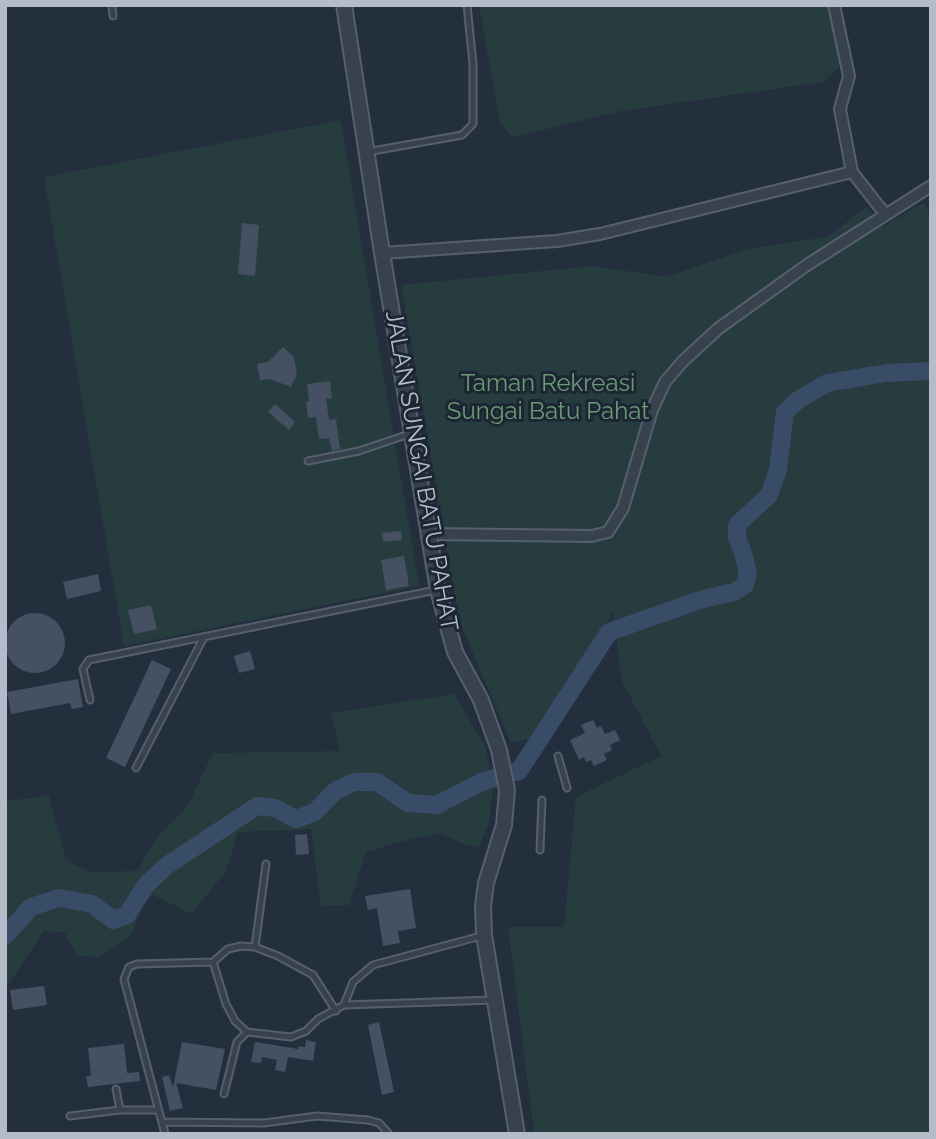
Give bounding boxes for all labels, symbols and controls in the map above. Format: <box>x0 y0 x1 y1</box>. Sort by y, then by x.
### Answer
street label: JALAN SUNGAI BATU PAHAT <box>379 308 463 634</box>
park label: Taman Rekreasi Sungai Batu Pahat <box>447 370 649 426</box>

